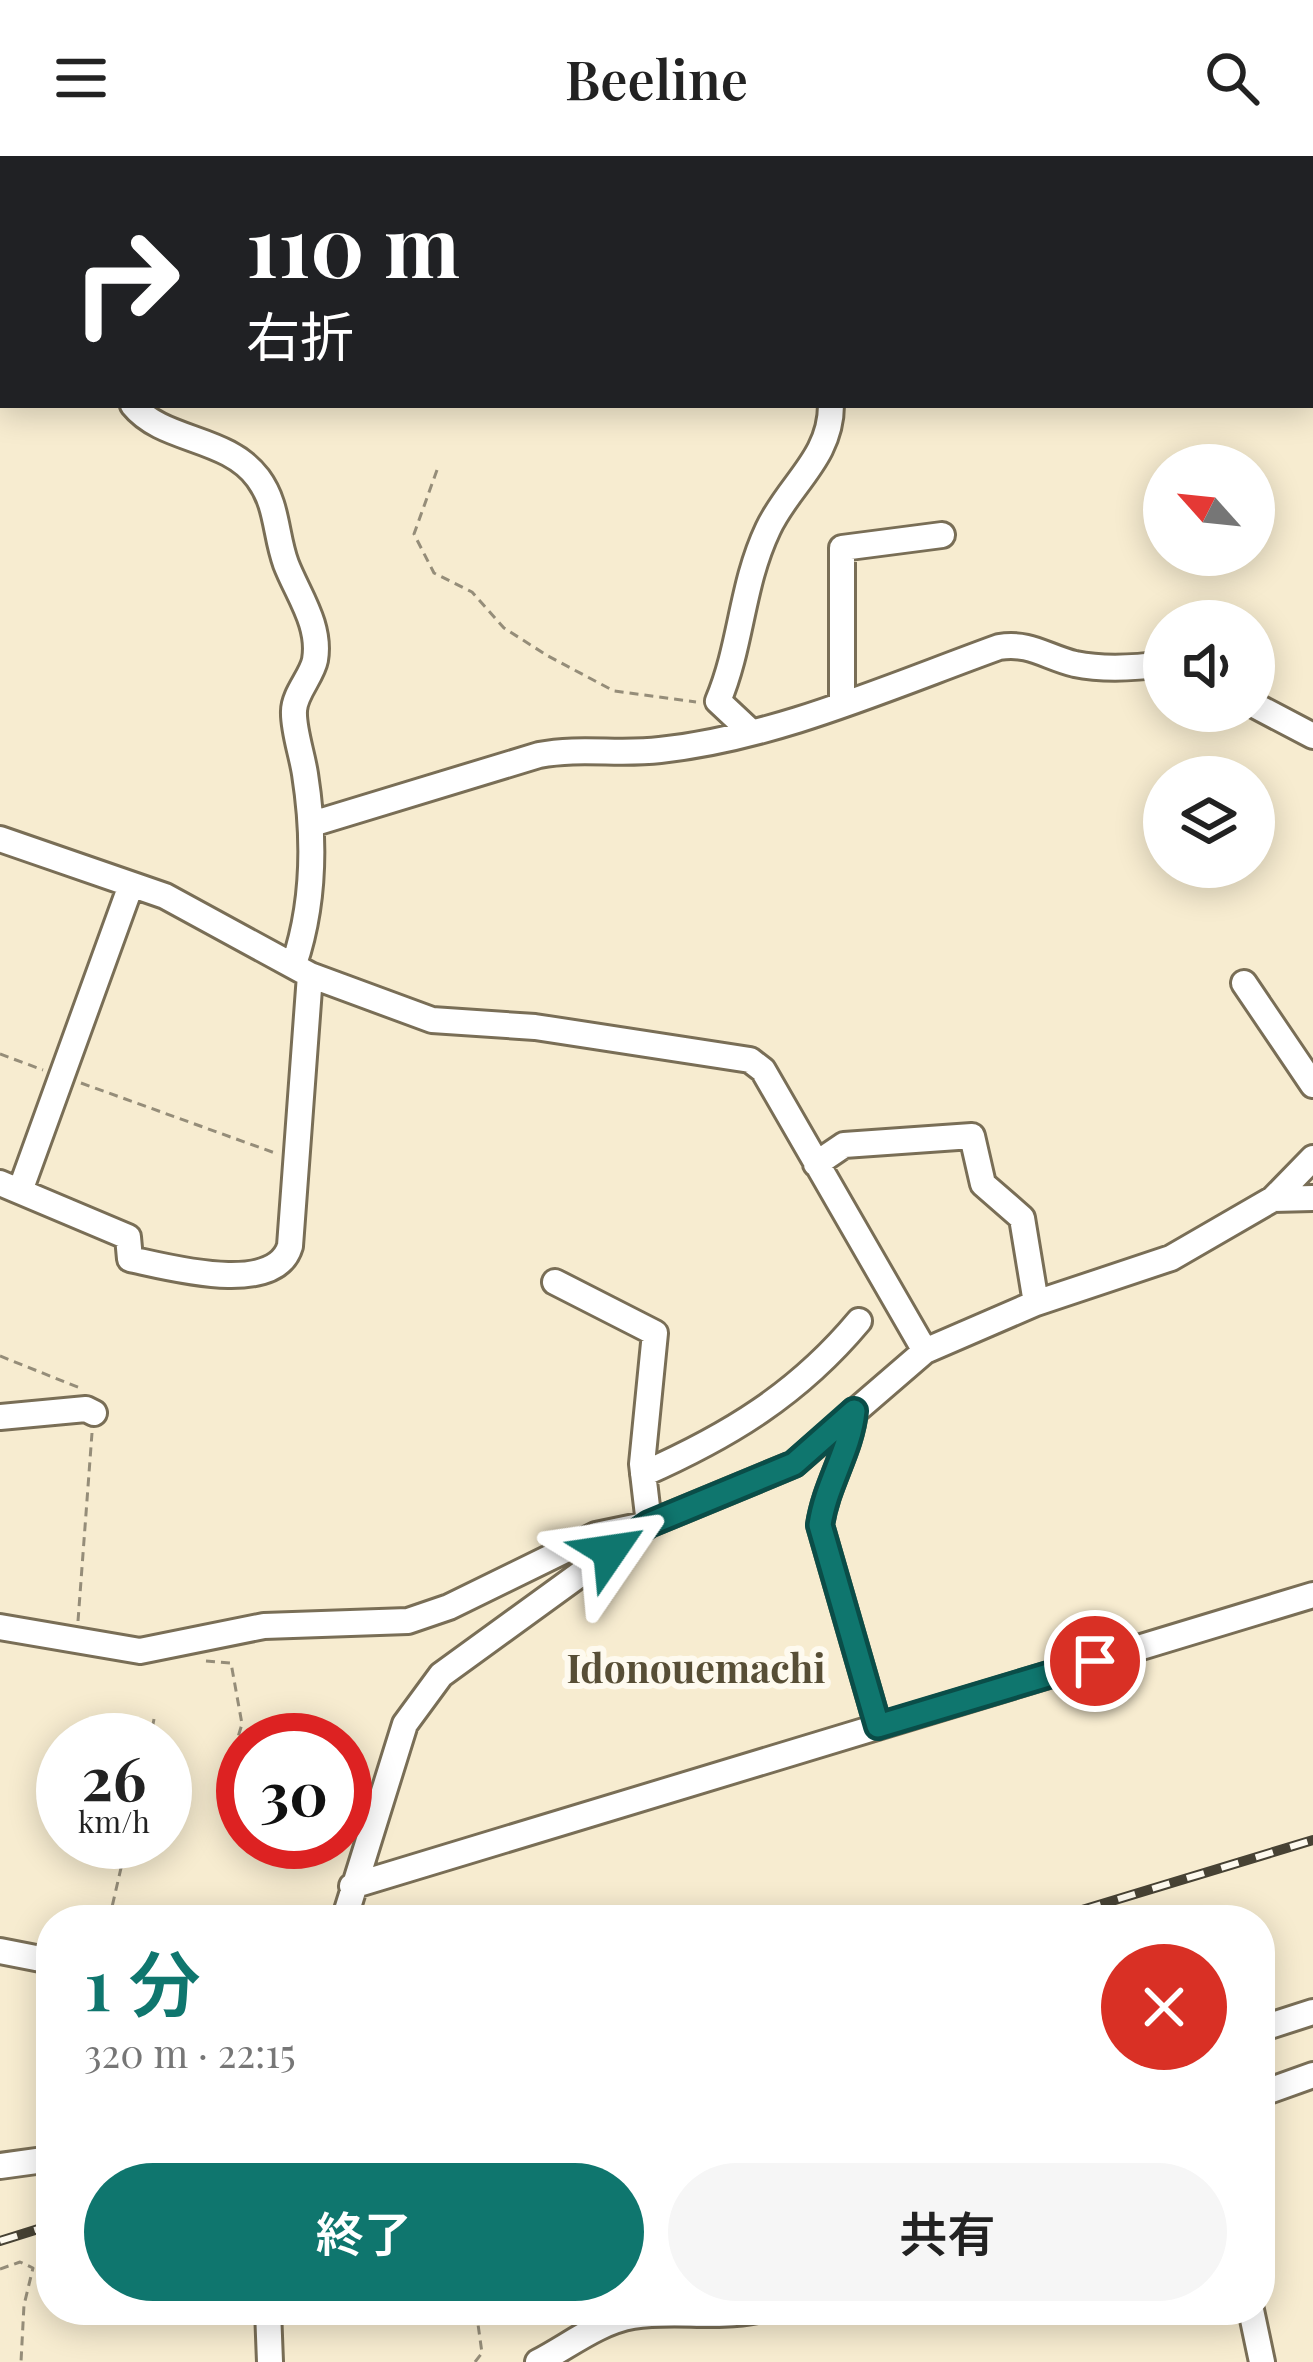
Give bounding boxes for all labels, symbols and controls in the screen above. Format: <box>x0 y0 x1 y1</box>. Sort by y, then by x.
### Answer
text: Beeline <box>565 42 748 114</box>
icon: menu <box>48 45 114 111</box>
icon: search <box>1199 45 1265 111</box>
text: 110 m <box>246 187 460 299</box>
icon: right <box>48 204 204 360</box>
text: 右折 <box>246 299 354 371</box>
north arrow <box>1143 444 1275 576</box>
map controls <box>1143 444 1275 888</box>
button: sound <box>1143 600 1275 732</box>
button: layers <box>1143 756 1275 888</box>
position arrow <box>547 1488 673 1614</box>
pin <box>1044 1610 1146 1712</box>
icon: arrive <box>1062 1628 1128 1694</box>
district label: Idonouemachi <box>566 1641 826 1693</box>
speed limit sign: 30 <box>216 1713 372 1869</box>
text: 26 <box>81 1736 147 1816</box>
text: km/h <box>78 1801 150 1841</box>
text: 1 分 <box>84 1933 201 2029</box>
button: close <box>1101 1944 1227 2070</box>
text: 320 m · 22:15 <box>84 2026 296 2078</box>
button: 終了 <box>84 2163 644 2301</box>
button: 共有 <box>668 2163 1227 2301</box>

